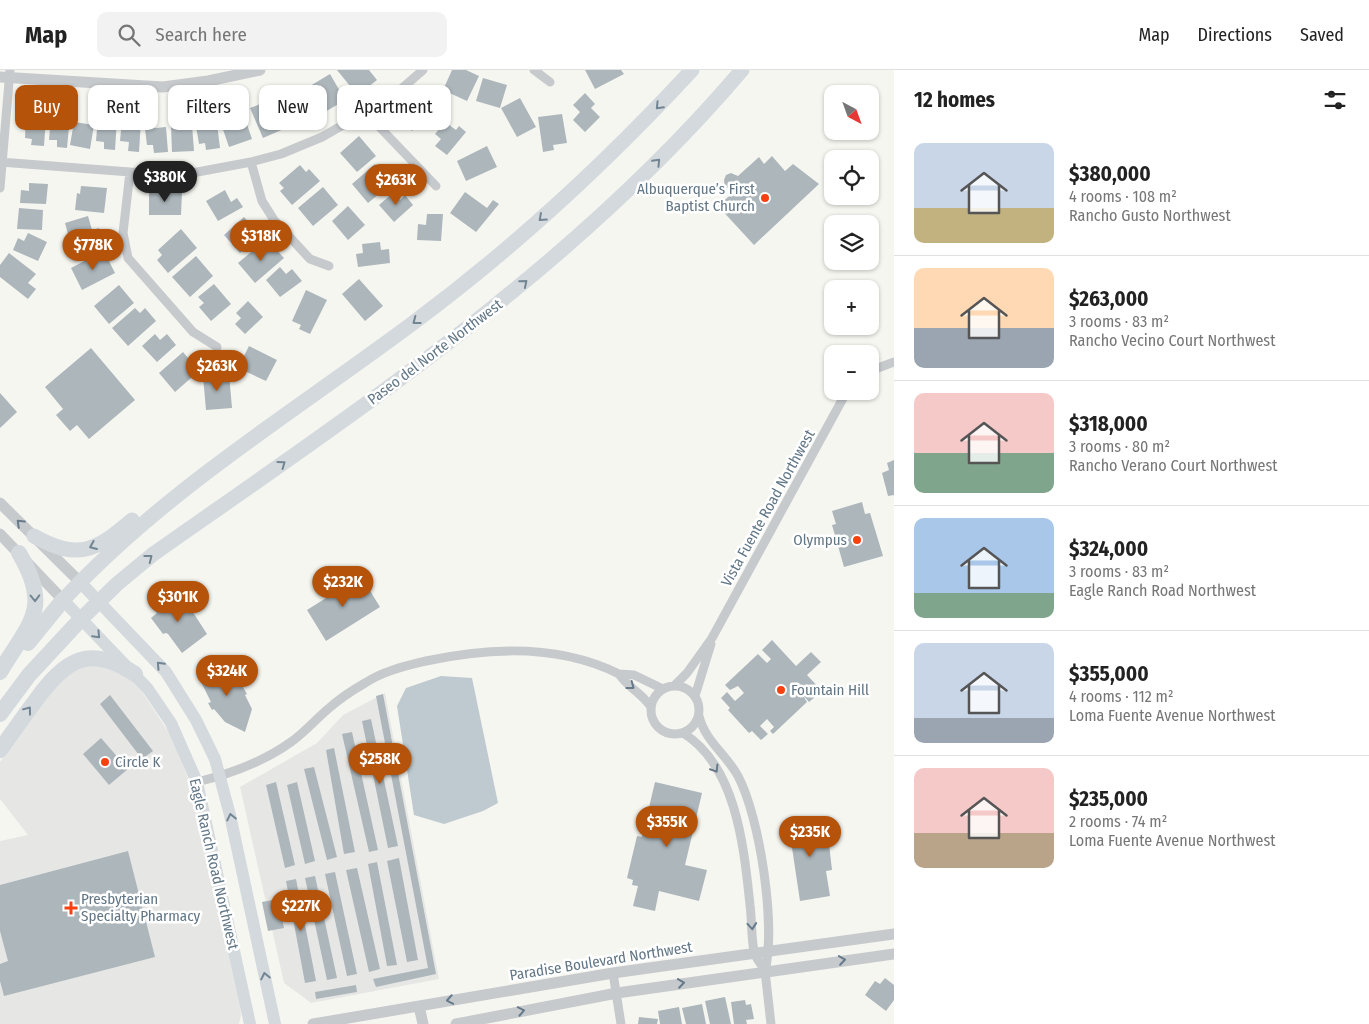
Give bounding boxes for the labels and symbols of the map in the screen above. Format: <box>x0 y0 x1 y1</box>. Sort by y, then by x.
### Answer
north arrow <box>824 85 879 140</box>
one-way arrow <box>656 100 665 109</box>
one-way arrow <box>651 159 660 168</box>
pin: $380K <box>130 160 200 203</box>
pin: $263K <box>361 164 431 206</box>
place label: Albuquerque’s First Baptist Church <box>637 180 755 215</box>
marker: Albuquerque’s First Baptist Church <box>759 192 771 204</box>
one-way arrow <box>538 212 547 221</box>
pin: $318K <box>226 220 296 262</box>
pin: $778K <box>58 228 128 271</box>
one-way arrow <box>519 280 528 289</box>
street label: Paseo del Norte Northwest <box>364 295 506 409</box>
one-way arrow <box>412 315 422 324</box>
pin: $263K <box>182 350 252 392</box>
street label: Vista Fuente Road Northwest <box>717 426 819 590</box>
one-way arrow <box>276 461 286 470</box>
one-way arrow <box>17 520 26 529</box>
place label: Olympus <box>793 531 847 549</box>
marker: Olympus <box>851 534 863 546</box>
one-way arrow <box>89 540 98 550</box>
one-way arrow <box>143 555 152 563</box>
pin: $232K <box>308 566 378 608</box>
pin: $301K <box>143 580 213 623</box>
one-way arrow <box>30 595 40 603</box>
one-way arrow <box>91 630 100 639</box>
pin: $324K <box>192 654 262 697</box>
one-way arrow <box>157 662 166 671</box>
one-way arrow <box>625 680 635 689</box>
place label: Fountain Hill <box>791 681 869 699</box>
marker: Fountain Hill <box>775 684 787 696</box>
one-way arrow <box>22 706 31 716</box>
pin: $258K <box>345 742 415 785</box>
place label: Circle K <box>115 753 160 771</box>
marker: Circle K <box>99 756 111 768</box>
one-way arrow <box>709 764 718 773</box>
street label: Eagle Ranch Road Northwest <box>186 777 243 951</box>
pin: $355K <box>632 806 702 848</box>
one-way arrow <box>226 813 237 822</box>
pin: $235K <box>775 816 845 858</box>
place label: Presbyterian Specialty Pharmacy <box>81 890 201 925</box>
pin: $227K <box>266 890 336 932</box>
marker: Presbyterian Specialty Pharmacy <box>65 902 77 914</box>
one-way arrow <box>746 922 757 930</box>
street label: Paradise Boulevard Northwest <box>508 938 694 984</box>
one-way arrow <box>837 956 846 966</box>
one-way arrow <box>260 972 271 981</box>
one-way arrow <box>677 978 685 989</box>
one-way arrow <box>446 995 455 1005</box>
one-way arrow <box>516 1007 525 1017</box>

